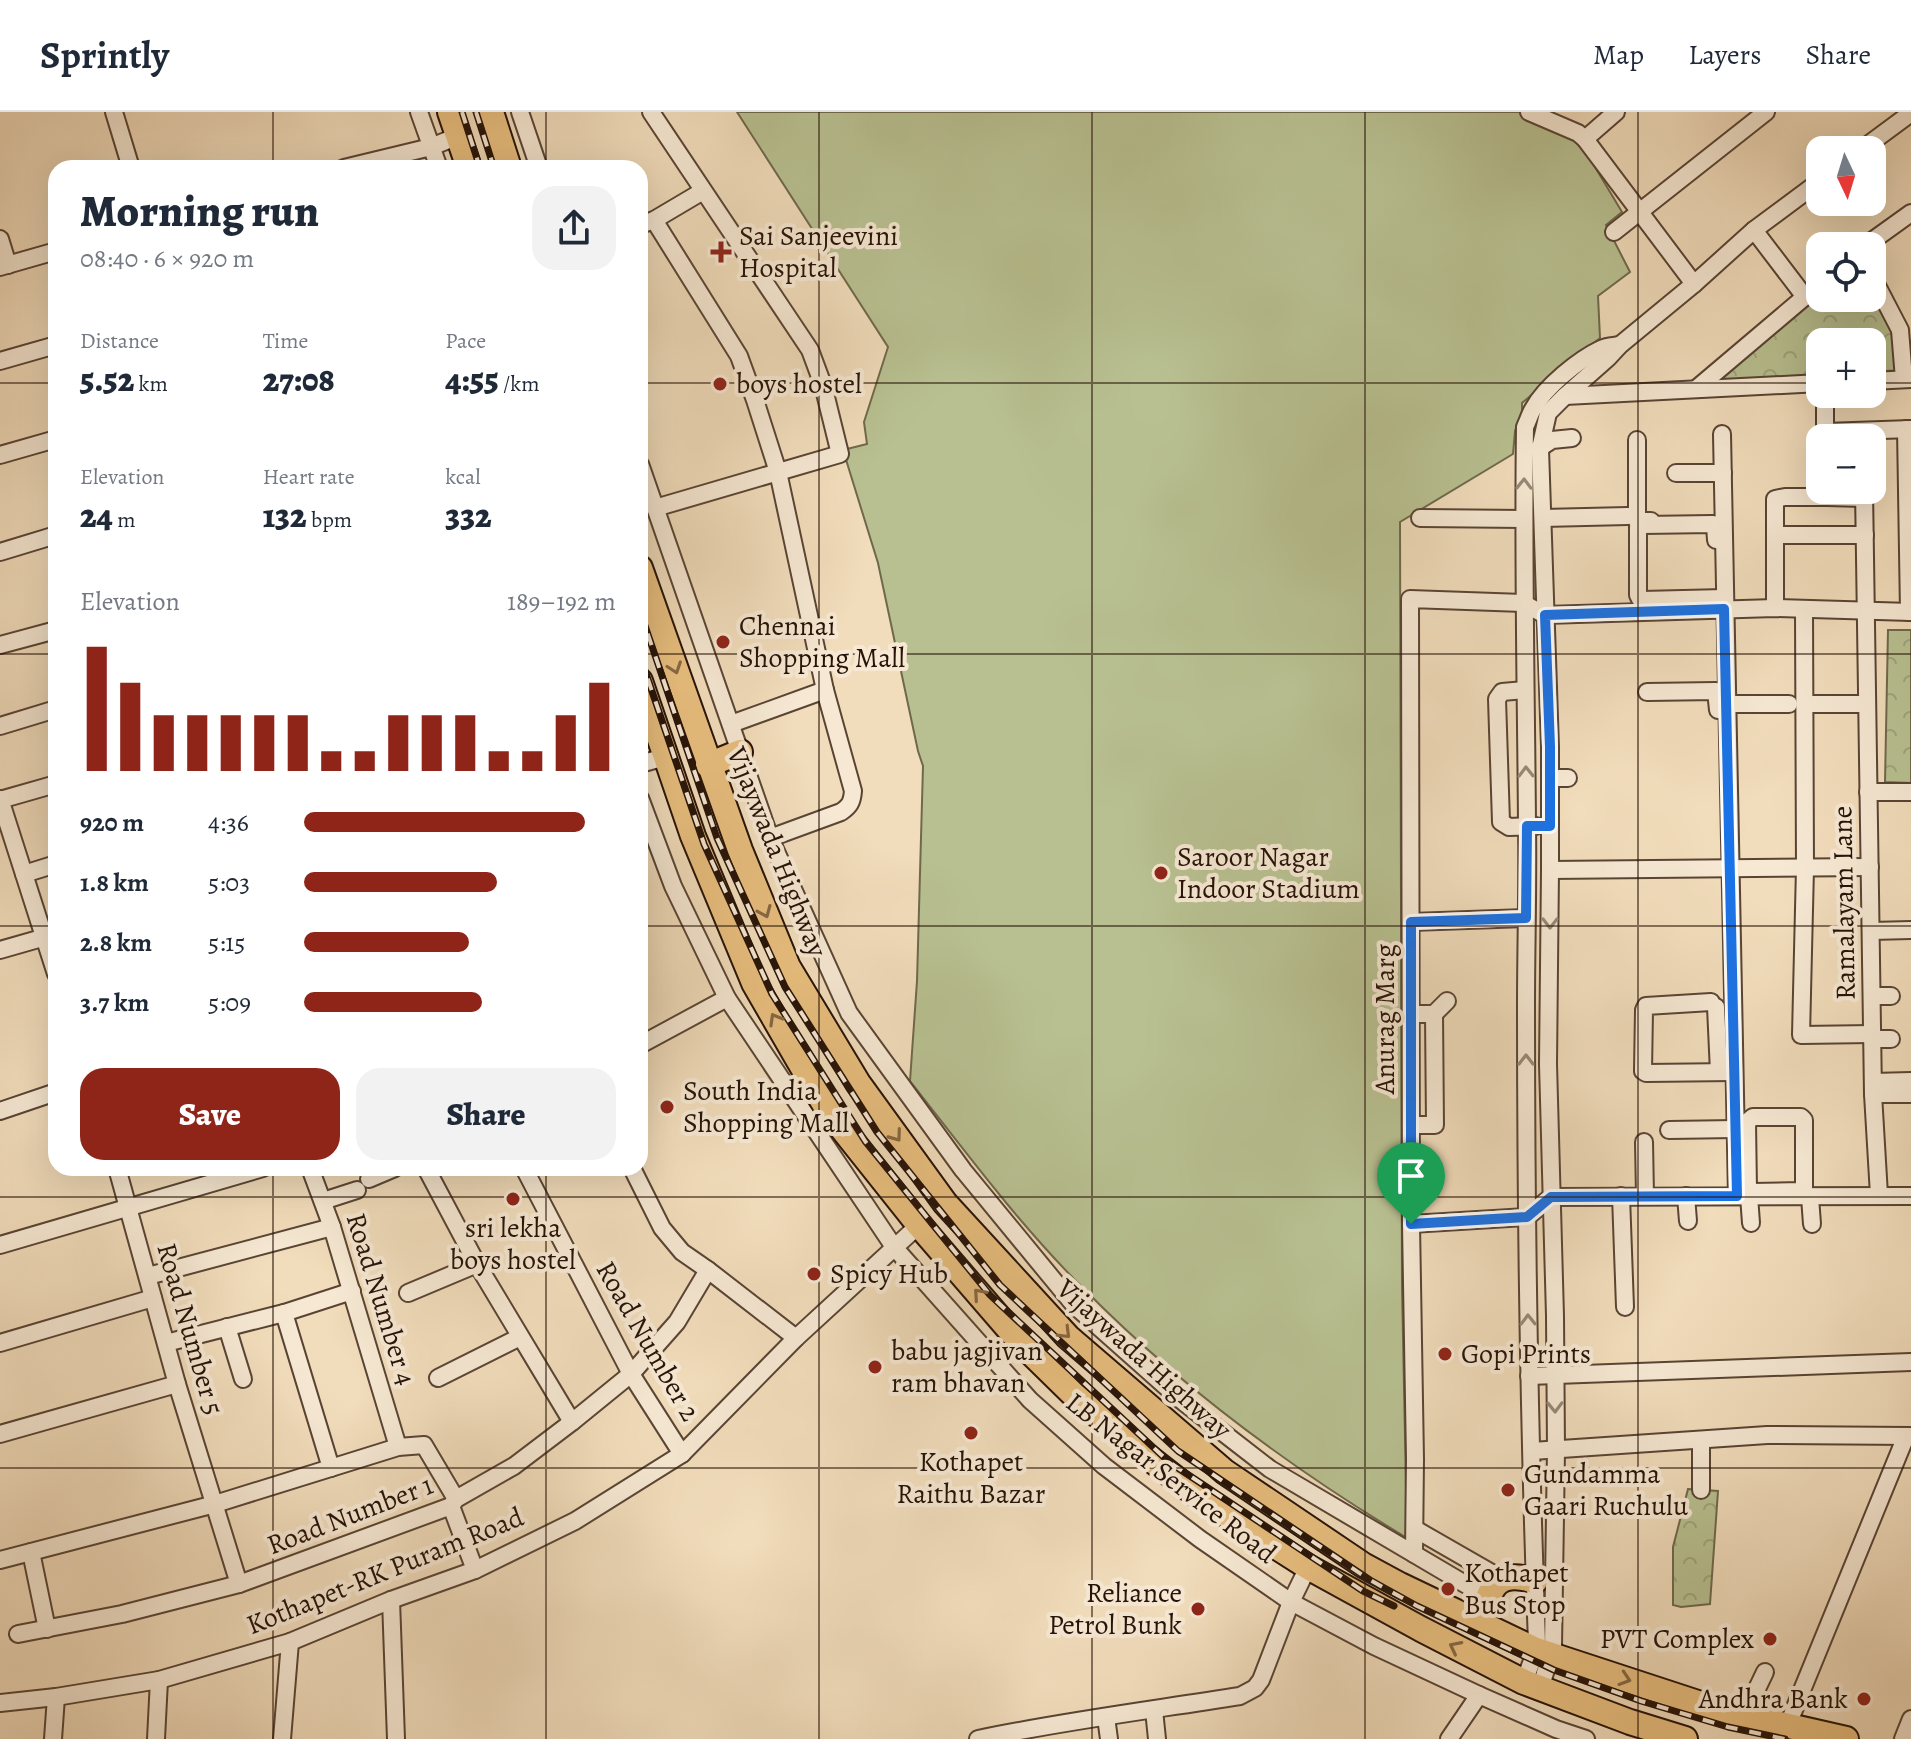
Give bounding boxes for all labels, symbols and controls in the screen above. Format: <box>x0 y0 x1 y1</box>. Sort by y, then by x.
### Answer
text: Sprintly <box>40 29 169 81</box>
text: Map <box>1593 36 1644 74</box>
text: Layers <box>1688 36 1761 74</box>
text: Share <box>1805 36 1871 74</box>
north arrow <box>1806 136 1886 216</box>
map controls <box>1806 136 1886 504</box>
text: Morning run <box>80 181 319 241</box>
button: share <box>532 186 616 270</box>
place label: Sai Sanjeevini Hospital <box>739 217 898 287</box>
button: locate <box>1806 232 1886 312</box>
text: 08:40 · 6 × 920 m <box>80 241 254 276</box>
marker: Sai Sanjeevini Hospital <box>710 241 732 263</box>
text: Distance <box>80 326 159 356</box>
text: Time <box>263 326 308 356</box>
text: Pace <box>445 326 486 356</box>
button: + <box>1806 328 1886 408</box>
text: 5.52 <box>80 356 134 403</box>
text: 27:08 <box>263 356 335 403</box>
text: 4:55 <box>445 356 499 403</box>
place label: boys hostel <box>736 365 862 403</box>
text: km <box>134 369 168 399</box>
text: /km <box>499 369 539 399</box>
marker: boys hostel <box>711 375 729 393</box>
button: − <box>1806 424 1886 504</box>
text: Elevation <box>80 462 164 492</box>
text: Heart rate <box>263 462 355 492</box>
text: kcal <box>445 462 481 492</box>
one-way arrow <box>1516 477 1533 490</box>
text: 24 <box>80 492 113 539</box>
text: 132 <box>263 492 307 539</box>
text: 332 <box>445 492 492 539</box>
text: m <box>113 505 136 535</box>
text: bpm <box>307 505 352 535</box>
text: Elevation <box>80 584 180 619</box>
text: 189–192 m <box>507 584 616 619</box>
place label: Chennai Shopping Mall <box>739 607 905 677</box>
marker: Chennai Shopping Mall <box>714 633 732 651</box>
one-way arrow <box>665 661 681 675</box>
street label: Vijaywada Highway <box>717 740 837 963</box>
one-way arrow <box>1518 765 1535 778</box>
text: 920 m <box>80 805 144 840</box>
text: 4:36 <box>208 805 249 840</box>
street label: Ramalayam Lane <box>1823 806 1865 1000</box>
place label: Saroor Nagar Indoor Stadium <box>1177 838 1360 908</box>
marker: Saroor Nagar Indoor Stadium <box>1152 864 1170 882</box>
text: 1.8 km <box>80 865 149 900</box>
text: 5:03 <box>208 865 250 900</box>
one-way arrow <box>756 904 772 918</box>
one-way arrow <box>1541 917 1559 930</box>
text: 2.8 km <box>80 925 152 960</box>
text: 5:15 <box>208 925 245 960</box>
street label: Anurag Marg <box>1366 944 1404 1095</box>
text: 3.7 km <box>80 985 149 1020</box>
text: 5:09 <box>208 985 251 1020</box>
one-way arrow <box>769 1013 785 1028</box>
one-way arrow <box>1517 1053 1535 1066</box>
button: Save <box>80 1068 340 1160</box>
button: Share <box>356 1068 616 1160</box>
place label: South India Shopping Mall <box>683 1072 849 1142</box>
marker: South India Shopping Mall <box>658 1098 676 1116</box>
one-way arrow <box>886 1127 901 1142</box>
pin <box>1377 1142 1445 1224</box>
icon: arrive <box>1389 1154 1433 1198</box>
marker: sri lekha boys hostel <box>504 1190 522 1208</box>
street label: Road Number 4 <box>337 1208 425 1390</box>
place label: sri lekha boys hostel <box>450 1209 576 1279</box>
street label: Road Number 5 <box>147 1238 233 1420</box>
street label: Road Number 2 <box>587 1254 709 1428</box>
place label: Spicy Hub <box>830 1255 948 1293</box>
marker: Spicy Hub <box>805 1265 823 1283</box>
street label: Vijaywada Highway <box>1048 1269 1240 1448</box>
one-way arrow <box>975 1289 989 1304</box>
one-way arrow <box>1519 1313 1537 1326</box>
one-way arrow <box>1056 1324 1070 1338</box>
place label: babu jagjivan ram bhavan <box>891 1332 1043 1402</box>
place label: Gopi Prints <box>1461 1335 1591 1373</box>
marker: Gopi Prints <box>1436 1345 1454 1363</box>
marker: babu jagjivan ram bhavan <box>866 1358 884 1376</box>
street label: LB Nagar Service Road <box>1058 1384 1285 1573</box>
one-way arrow <box>1547 1401 1564 1414</box>
marker: Kothapet Raithu Bazar <box>962 1424 980 1442</box>
place label: Kothapet Raithu Bazar <box>897 1443 1046 1513</box>
place label: Gundamma Gaari Ruchulu <box>1524 1455 1689 1525</box>
street label: Road Number 1 <box>261 1466 439 1564</box>
marker: Gundamma Gaari Ruchulu <box>1499 1481 1517 1499</box>
street label: Kothapet-RK Puram Road <box>241 1498 530 1644</box>
place label: Kothapet Bus Stop <box>1464 1554 1569 1624</box>
place label: Reliance Petrol Bunk <box>1048 1574 1182 1644</box>
marker: Kothapet Bus Stop <box>1439 1580 1457 1598</box>
marker: Reliance Petrol Bunk <box>1189 1600 1207 1618</box>
place label: PVT Complex <box>1600 1620 1755 1658</box>
marker: PVT Complex <box>1761 1630 1779 1648</box>
one-way arrow <box>1448 1641 1463 1656</box>
one-way arrow <box>1618 1670 1632 1686</box>
place label: Andhra Bank <box>1698 1680 1848 1718</box>
marker: Andhra Bank <box>1855 1690 1873 1708</box>

